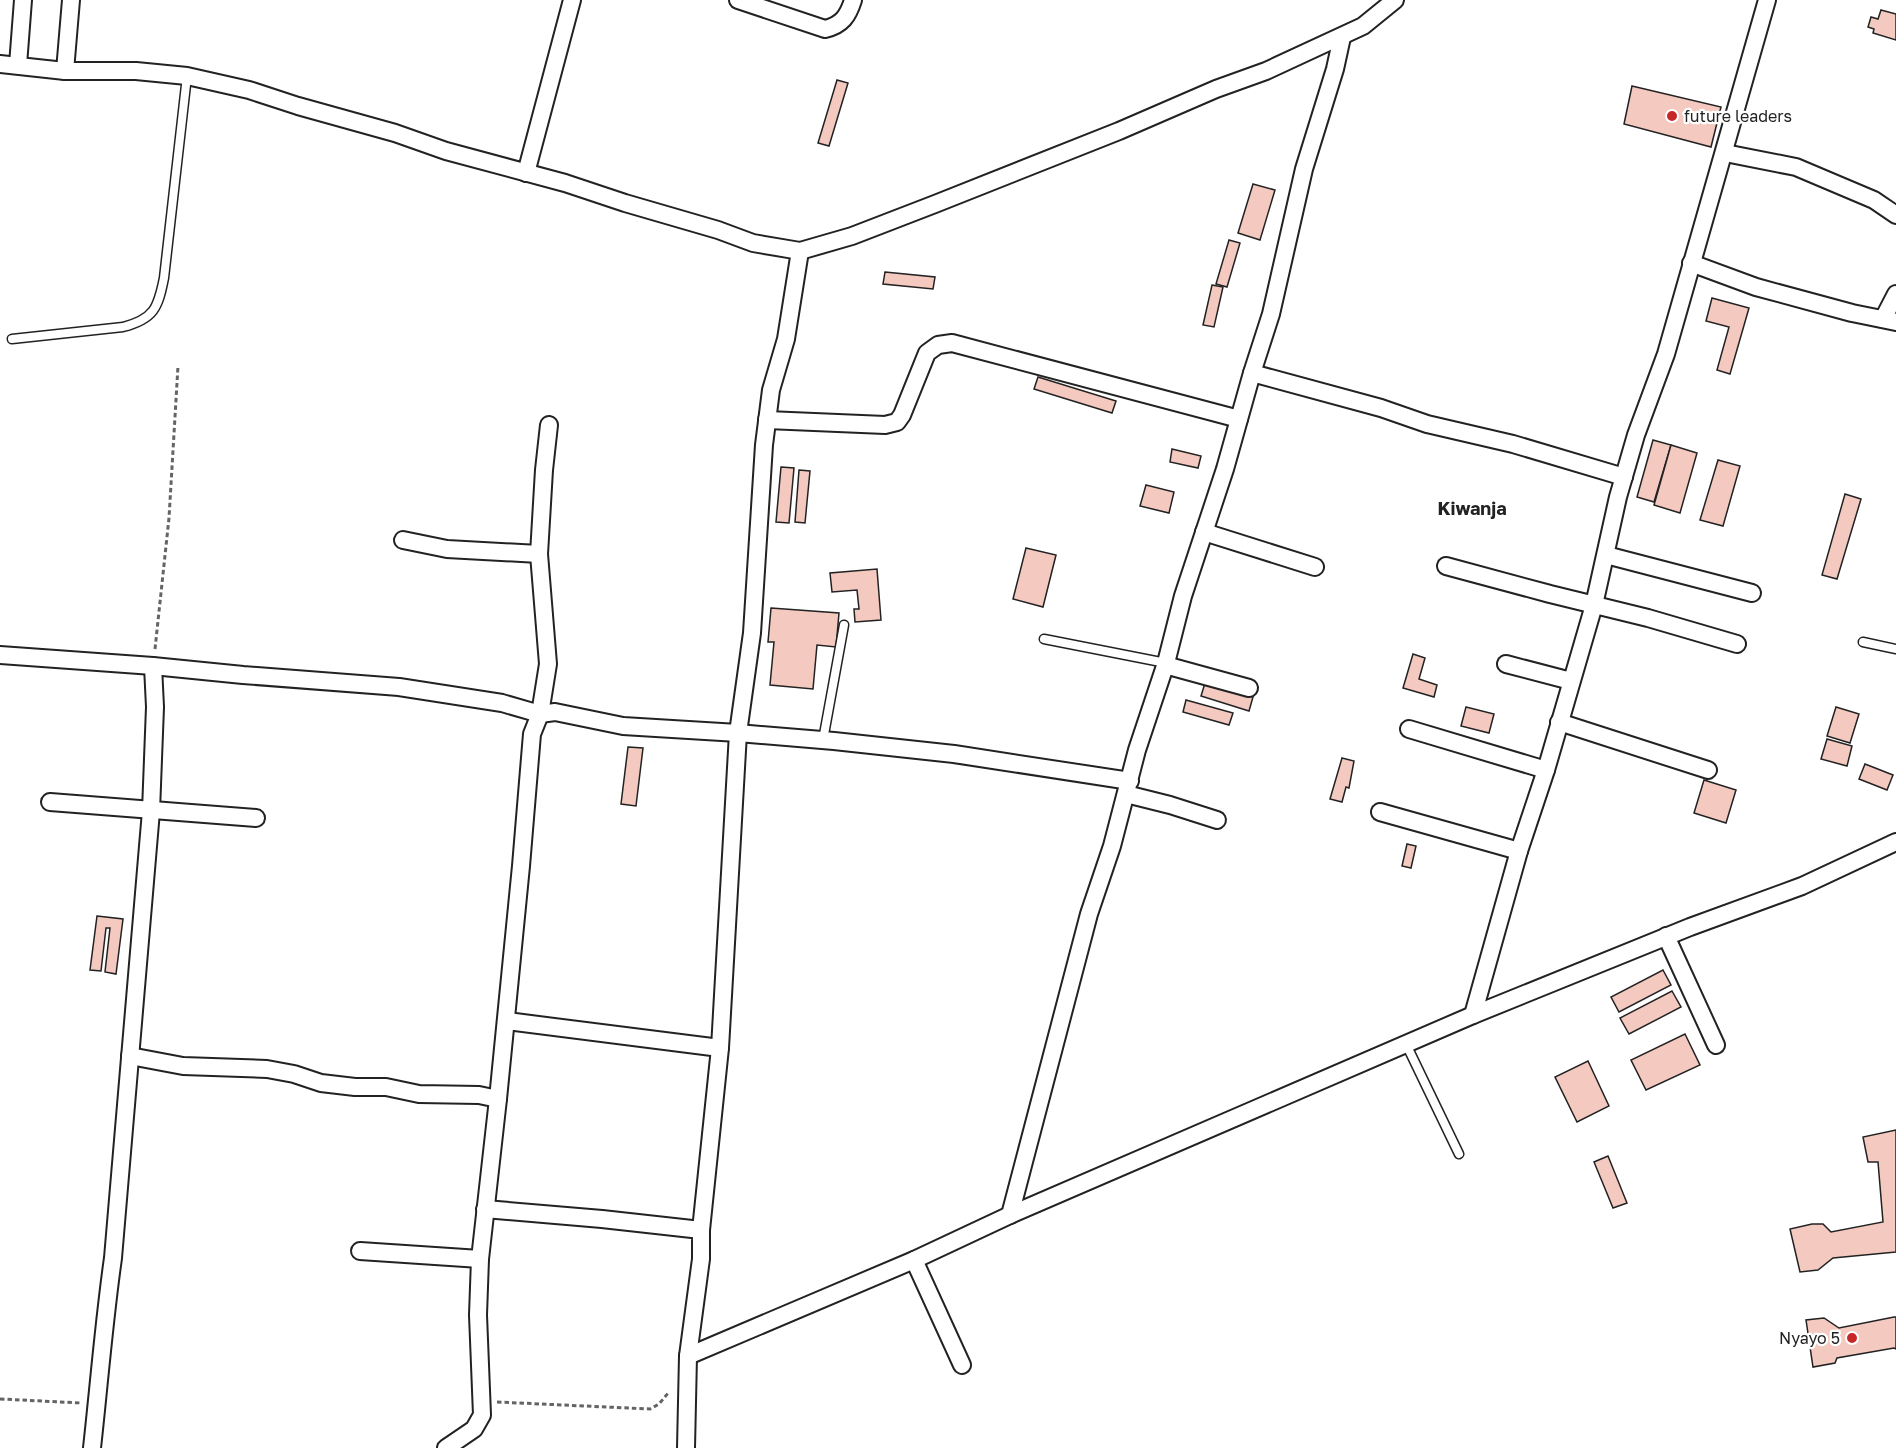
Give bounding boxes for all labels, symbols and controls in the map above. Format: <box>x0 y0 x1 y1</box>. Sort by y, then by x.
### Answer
place label: future leaders <box>1684 106 1792 126</box>
marker: future leaders <box>1665 109 1679 123</box>
district label: Kiwanja <box>1437 497 1507 519</box>
place label: Nyayo 5 <box>1779 1328 1840 1348</box>
marker: Nyayo 5 <box>1845 1331 1859 1345</box>

